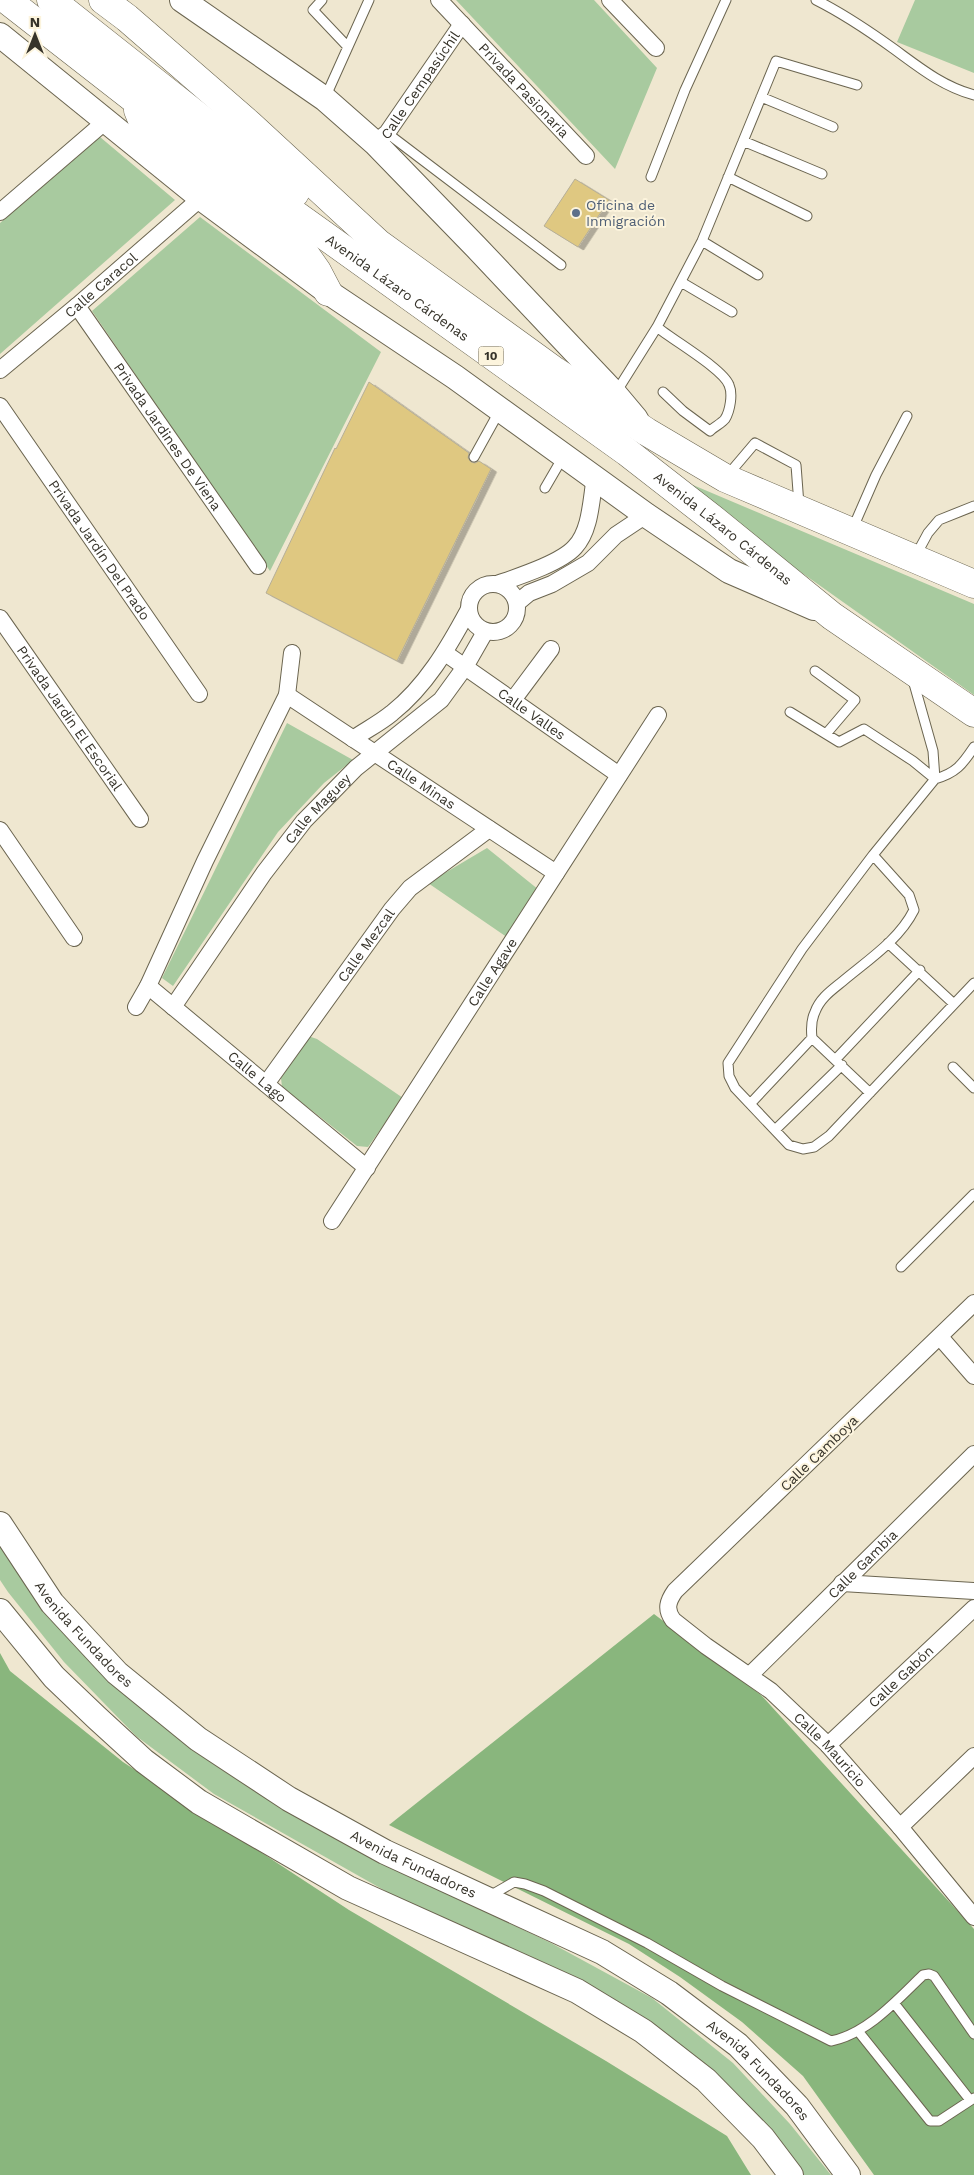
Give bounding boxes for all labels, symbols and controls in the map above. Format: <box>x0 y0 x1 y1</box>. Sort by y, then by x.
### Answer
north arrow <box>10 10 60 60</box>
text: N <box>30 14 40 30</box>
street label: Calle Cempasúchil <box>378 27 463 143</box>
street label: Privada Pasionaria <box>476 40 573 141</box>
place label: Oficina de Inmigración <box>586 197 665 229</box>
marker: Oficina de Inmigración <box>570 207 582 219</box>
street label: Avenida Lázaro Cárdenas <box>323 231 472 344</box>
street label: Calle Caracol <box>62 249 141 321</box>
road number: 10 <box>478 346 504 366</box>
street label: Privada Jardines De Viena <box>111 360 225 514</box>
street label: Avenida Lázaro Cárdenas <box>651 468 795 588</box>
street label: Privada Jardín Del Prado <box>45 477 154 623</box>
street label: Privada Jardín El Escorial <box>14 643 126 794</box>
street label: Calle Valles <box>495 685 569 743</box>
street label: Calle Minas <box>384 755 458 812</box>
street label: Calle Maguey <box>281 770 355 847</box>
street label: Calle Mezcal <box>334 905 398 985</box>
street label: Calle Agave <box>464 935 520 1009</box>
street label: Calle Lago <box>225 1048 290 1106</box>
street label: Calle Camboya <box>777 1412 861 1494</box>
street label: Calle Gambia <box>825 1526 900 1602</box>
street label: Avenida Fundadores <box>32 1578 136 1690</box>
street label: Calle Gabón <box>865 1642 937 1711</box>
street label: Calle Mauricio <box>791 1709 869 1790</box>
street label: Avenida Fundadores <box>348 1827 479 1901</box>
street label: Avenida Fundadores <box>704 2016 813 2124</box>

